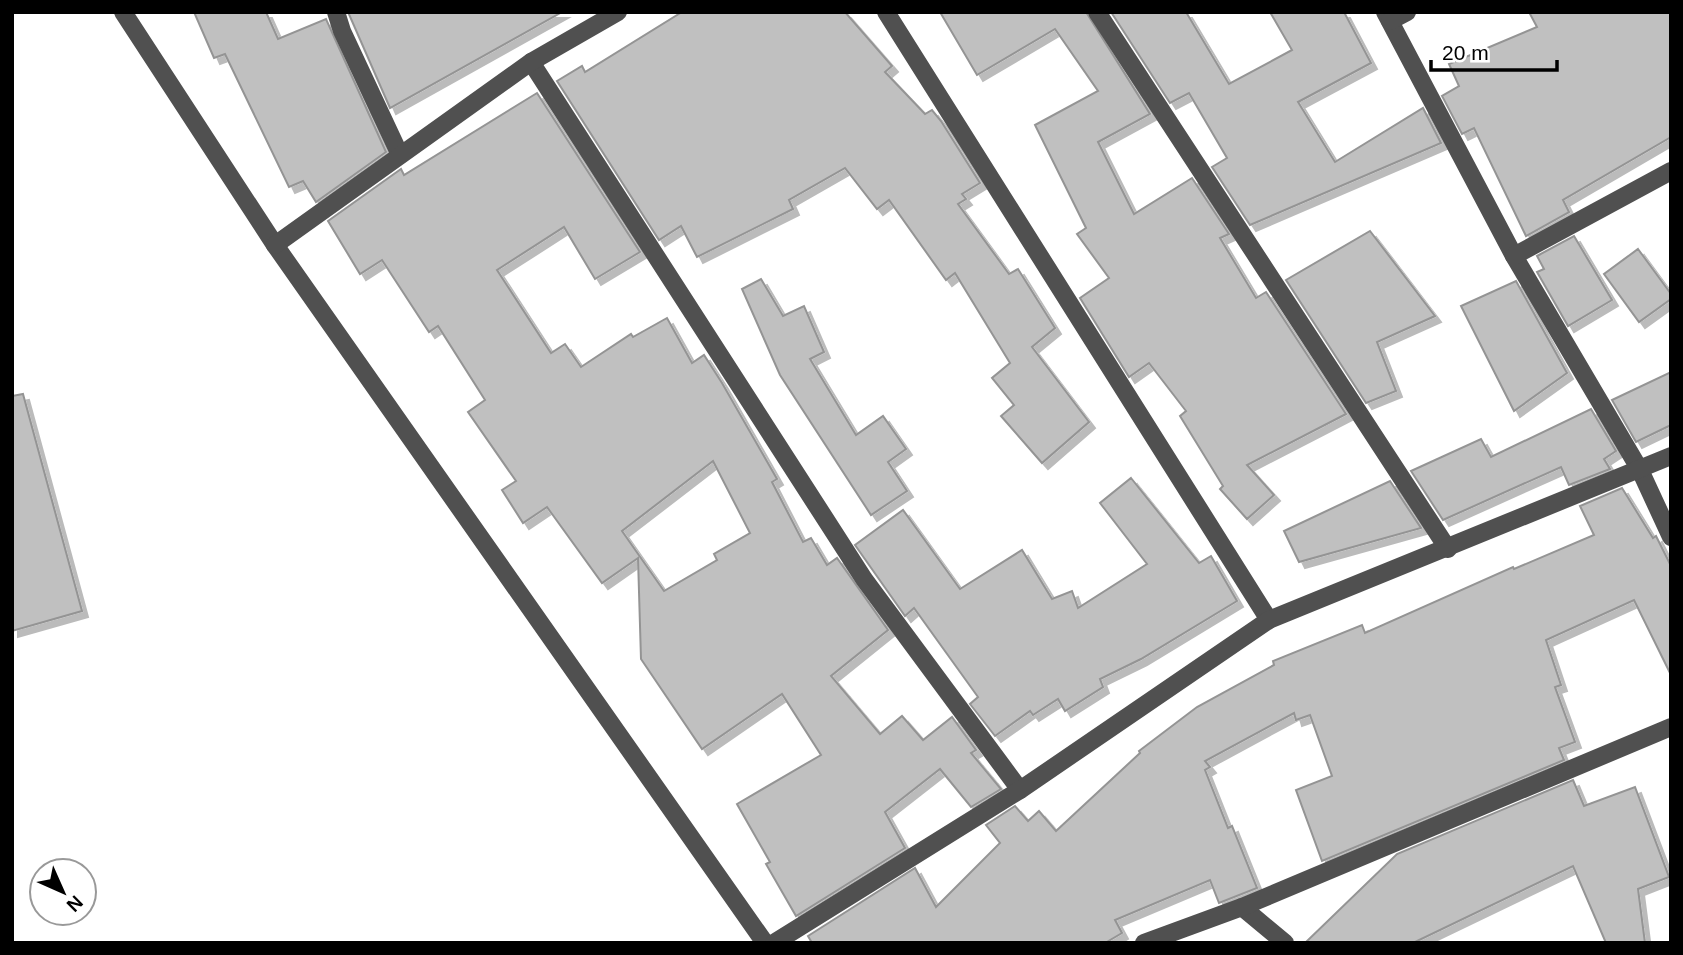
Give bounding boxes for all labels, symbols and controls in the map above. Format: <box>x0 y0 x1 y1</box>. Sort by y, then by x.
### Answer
scale bar <box>1431 28 1557 72</box>
text: 20 m <box>1442 41 1489 64</box>
north arrow <box>28 857 98 927</box>
text: N <box>62 891 87 916</box>

